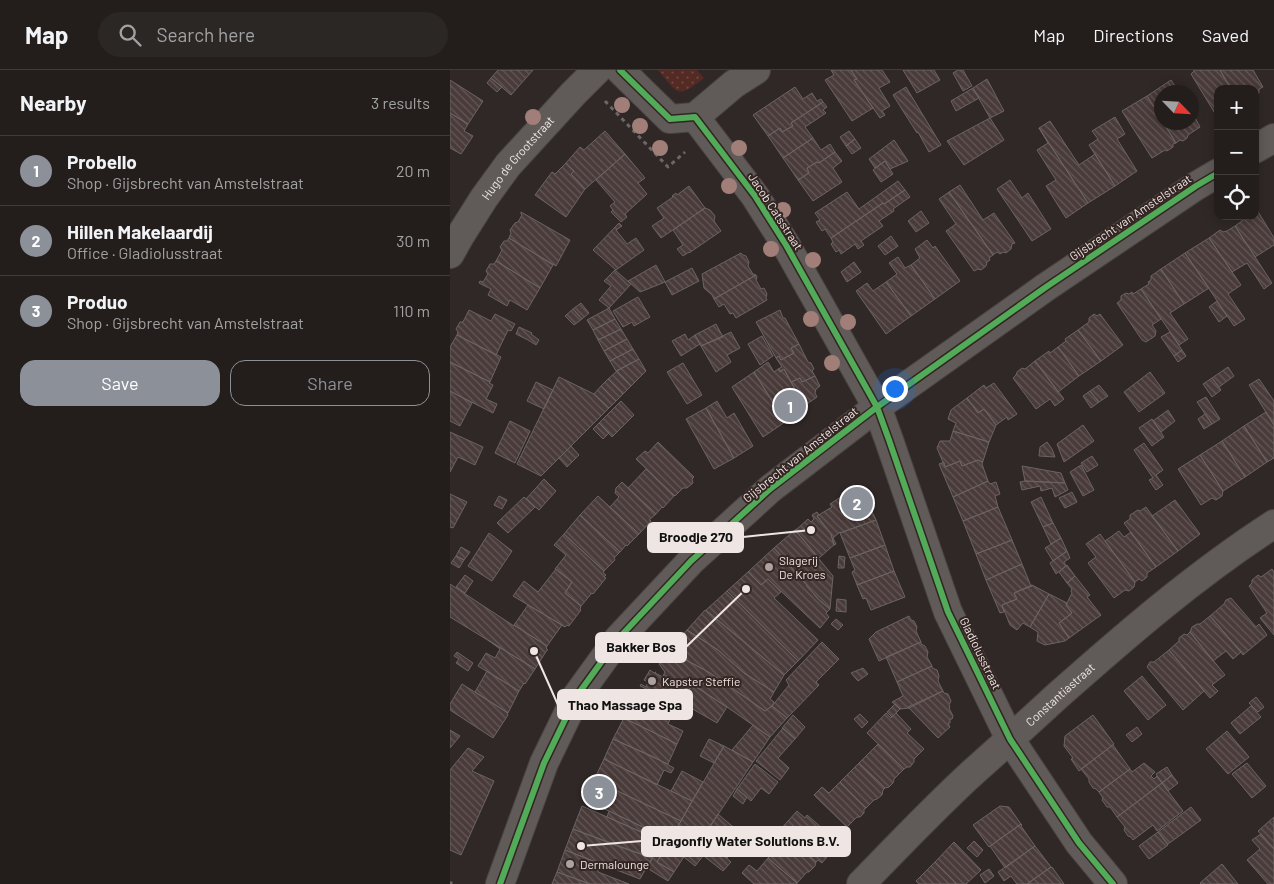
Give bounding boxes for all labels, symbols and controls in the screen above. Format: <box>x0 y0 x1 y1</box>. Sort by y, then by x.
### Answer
search box <box>98 12 448 57</box>
text: Map <box>25 20 68 49</box>
icon: search <box>116 21 144 49</box>
text: Search here <box>156 23 255 46</box>
text: Map <box>1033 24 1065 46</box>
text: Directions <box>1093 24 1174 46</box>
text: Saved <box>1202 24 1249 46</box>
north arrow <box>1154 85 1199 130</box>
map controls <box>1214 85 1259 220</box>
button: + <box>1214 85 1259 130</box>
text: Nearby <box>20 90 86 115</box>
text: 3 results <box>371 93 430 112</box>
street label: Hugo de Grootstraat <box>478 113 557 202</box>
button: − <box>1214 130 1259 175</box>
text: Probello <box>67 150 137 173</box>
text: 1 <box>33 161 39 180</box>
text: 20 m <box>396 161 430 180</box>
street label: Jacob Catsstraat <box>746 170 806 252</box>
street label: Gijsbrecht van Amstelstraat <box>1066 171 1194 263</box>
text: Shop · Gijsbrecht van Amstelstraat <box>67 173 304 192</box>
button: locate <box>1214 175 1259 220</box>
text: Hillen Makelaardij <box>67 220 213 243</box>
text: 2 <box>32 231 40 250</box>
text: 30 m <box>396 231 430 250</box>
text: Office · Gladiolusstraat <box>67 243 223 262</box>
text: Produo <box>67 290 128 313</box>
text: 3 <box>32 301 40 320</box>
text: 110 m <box>393 301 430 320</box>
text: Shop · Gijsbrecht van Amstelstraat <box>67 313 304 332</box>
button: Save <box>20 360 220 406</box>
button: Share <box>230 360 430 406</box>
your location <box>882 376 908 402</box>
pin: 1 <box>774 387 806 425</box>
street label: Gijsbrecht van Amstelstraat <box>740 403 860 505</box>
pin: 2 <box>841 484 873 522</box>
callout: Broodje 270 <box>648 523 743 552</box>
text: Broodje 270 <box>659 528 733 545</box>
place label: Slagerij De Kroes <box>779 553 826 581</box>
marker: Slagerij De Kroes <box>763 561 775 573</box>
street label: Gladiolusstraat <box>958 615 1004 691</box>
callout: Bakker Bos <box>596 633 686 662</box>
text: Bakker Bos <box>606 638 676 655</box>
street label: Constantiastraat <box>1022 660 1097 729</box>
place label: Kapster Steffie <box>662 674 740 688</box>
marker: Kapster Steffie <box>646 675 658 687</box>
callout: Thao Massage Spa <box>558 690 692 719</box>
text: Thao Massage Spa <box>568 696 682 713</box>
pin: 3 <box>583 773 615 811</box>
callout: Dragonfly Water Solutions B.V. <box>642 827 850 856</box>
text: Dragonfly Water Solutions B.V. <box>652 832 840 849</box>
place label: Dermalounge <box>580 857 649 871</box>
marker: Dermalounge <box>564 858 576 870</box>

